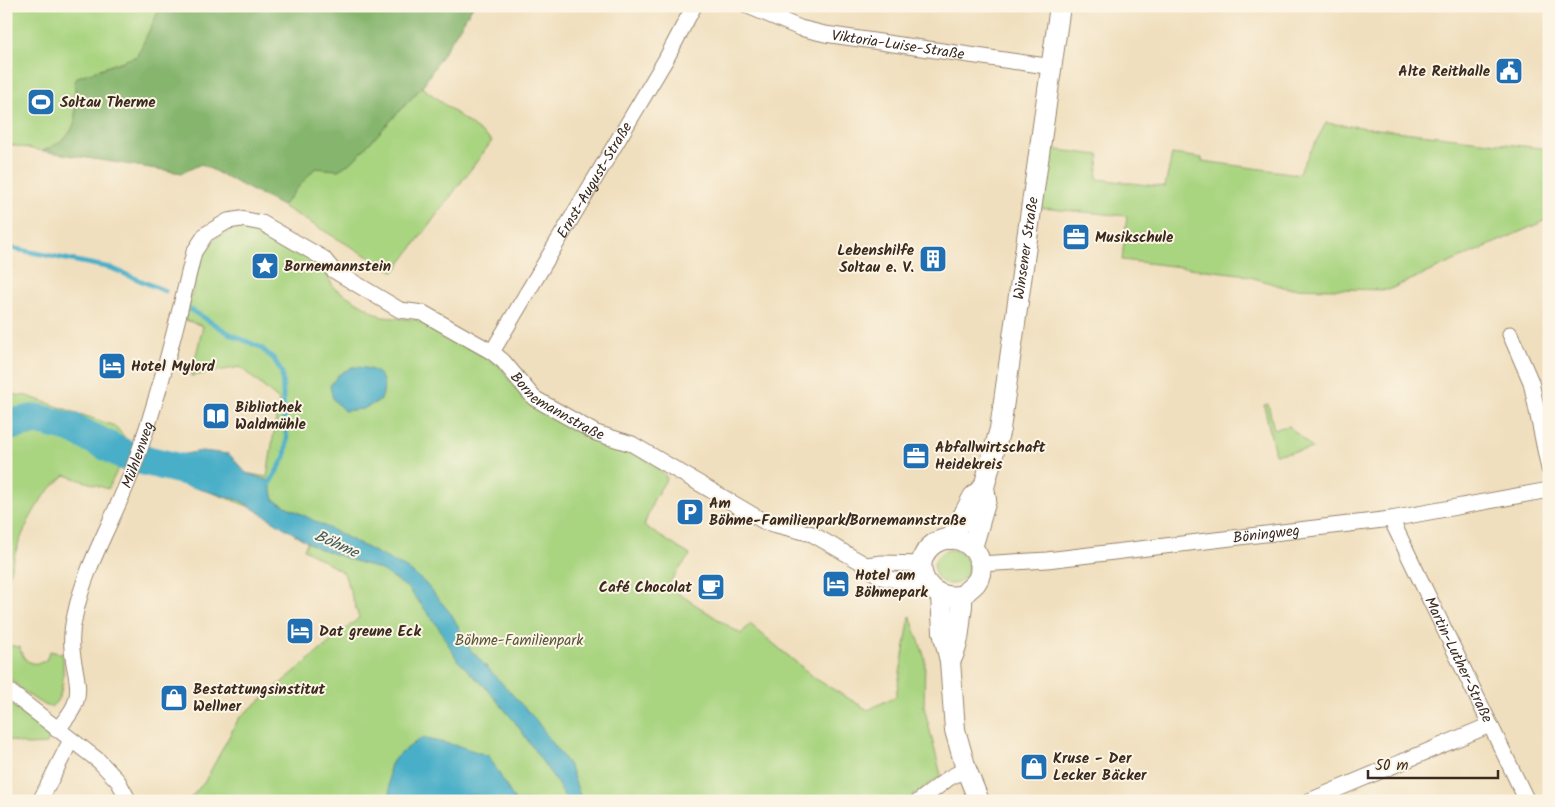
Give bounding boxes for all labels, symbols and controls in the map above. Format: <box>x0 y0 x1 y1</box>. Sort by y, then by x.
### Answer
street label: Viktoria-Luise-Straße <box>830 24 966 67</box>
public building icon: Alte Reithalle <box>1494 56 1524 86</box>
place label: Alte Reithalle <box>1398 60 1491 84</box>
sports icon: Soltau Therme <box>26 87 56 117</box>
place label: Soltau Therme <box>60 91 156 115</box>
street label: Ernst-August-Straße <box>551 117 639 243</box>
street label: Winsener Straße <box>1007 195 1046 301</box>
office icon: Musikschule <box>1061 222 1091 252</box>
place label: Musikschule <box>1095 226 1174 250</box>
place label: Lebenshilfe Soltau e. V. <box>837 239 915 280</box>
building icon: Lebenshilfe Soltau e. V. <box>918 244 948 274</box>
place icon: Bornemannstein <box>250 251 280 281</box>
place label: Bornemannstein <box>284 255 391 279</box>
hotel icon: Hotel Mylord <box>97 351 127 381</box>
place label: Hotel Mylord <box>131 355 216 379</box>
street label: Bornemannstraße <box>504 367 607 448</box>
place label: Bibliothek Waldmühle <box>235 396 306 437</box>
library icon: Bibliothek Waldmühle <box>201 401 231 431</box>
street label: Mühlenweg <box>115 419 161 492</box>
place label: Abfallwirtschaft Heidekreis <box>935 436 1046 477</box>
office icon: Abfallwirtschaft Heidekreis <box>901 441 931 471</box>
place label: Am Böhme-Familienpark/Bornemannstraße <box>709 492 967 533</box>
parking icon: Am Böhme-Familienpark/Bornemannstraße <box>675 497 705 527</box>
street label: Böningweg <box>1232 519 1301 551</box>
water label: Böhme <box>310 524 364 566</box>
place label: Hotel am Böhmepark <box>855 564 928 605</box>
hotel icon: Hotel am Böhmepark <box>821 569 851 599</box>
cafe icon: Café Chocolat <box>696 572 726 602</box>
place label: Café Chocolat <box>599 576 692 600</box>
street label: Martin-Luther-Straße <box>1417 593 1499 727</box>
hotel icon: Dat greune Eck <box>285 616 315 646</box>
place label: Dat greune Eck <box>319 620 421 644</box>
park label: Böhme-Familienpark <box>455 629 584 653</box>
place label: Bestattungsinstitut Wellner <box>193 678 325 719</box>
shop icon: Bestattungsinstitut Wellner <box>159 683 189 713</box>
place label: Kruse - Der Lecker Bäcker <box>1053 747 1147 788</box>
scale bar <box>1368 747 1498 779</box>
shop icon: Kruse - Der Lecker Bäcker <box>1019 752 1049 782</box>
text: 50 m <box>1375 754 1409 778</box>

